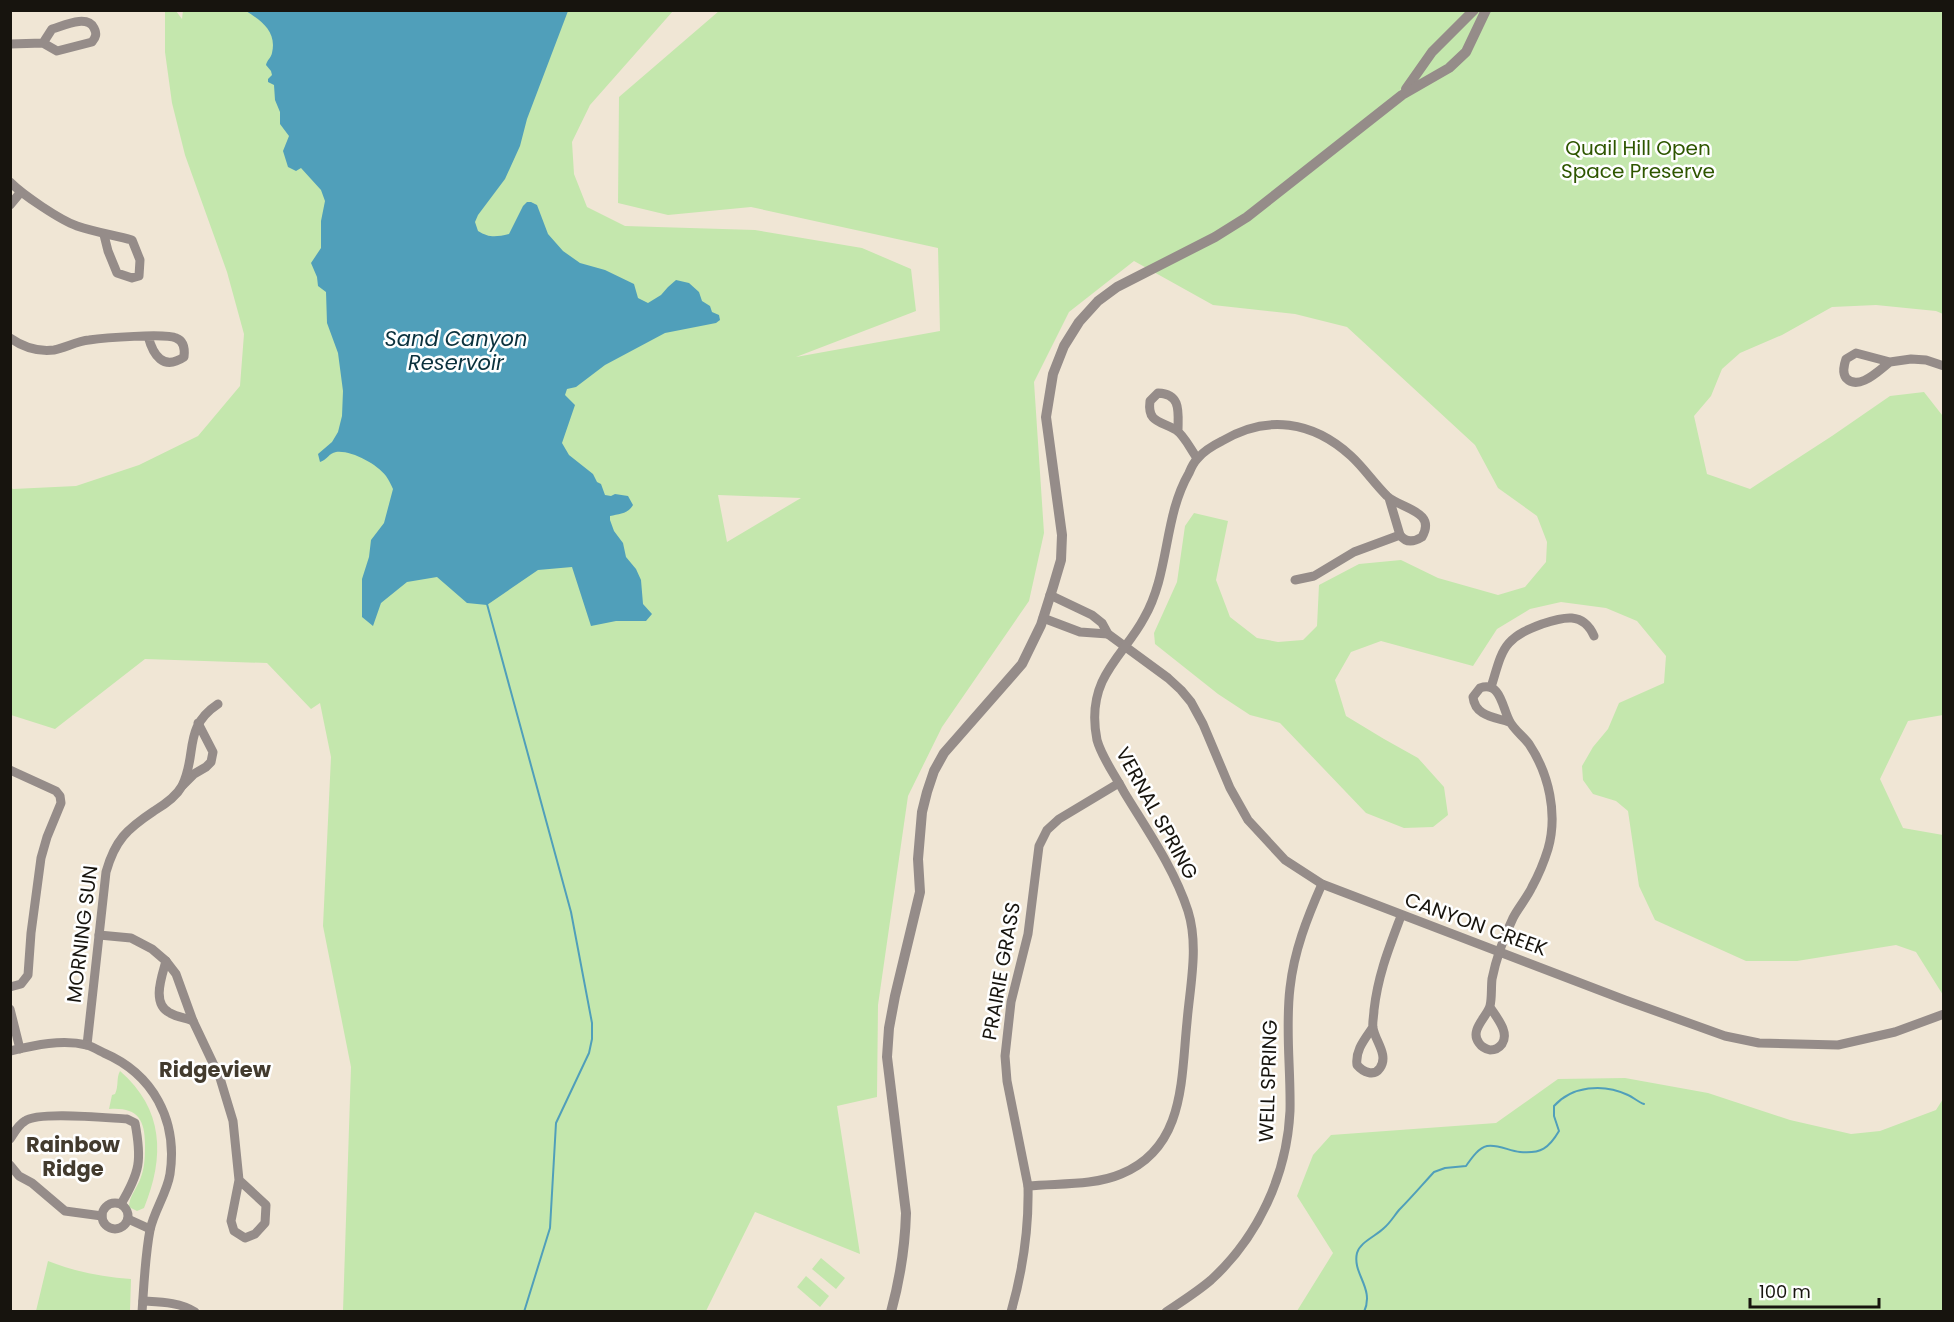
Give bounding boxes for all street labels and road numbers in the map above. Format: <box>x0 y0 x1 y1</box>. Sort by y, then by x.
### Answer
street label: VERNAL SPRING <box>1109 742 1205 884</box>
street label: MORNING SUN <box>60 864 104 1004</box>
street label: CANYON CREEK <box>1401 885 1551 963</box>
street label: PRAIRIE GRASS <box>975 900 1027 1042</box>
street label: WELL SPRING <box>1252 1019 1284 1143</box>

